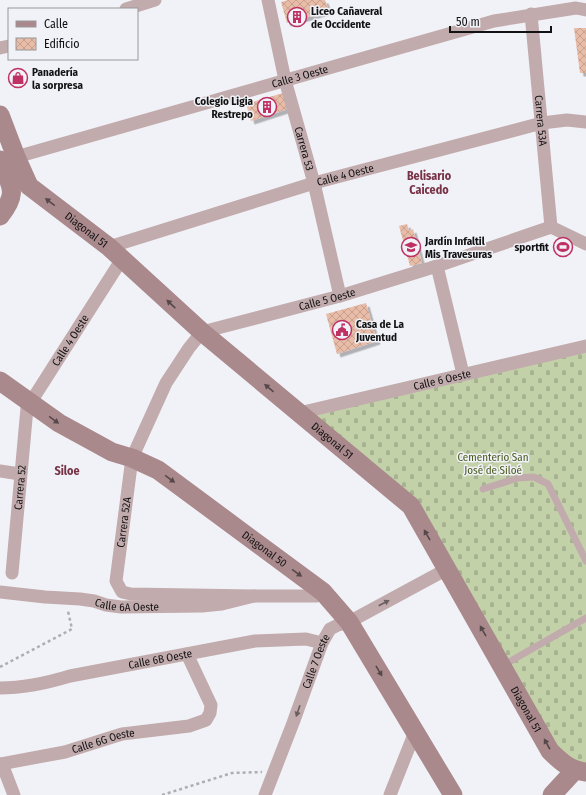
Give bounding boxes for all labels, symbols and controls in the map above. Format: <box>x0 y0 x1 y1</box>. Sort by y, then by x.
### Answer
place label: Liceo Cañaveral de Occidente <box>311 5 383 31</box>
building icon: Liceo Cañaveral de Occidente <box>286 6 308 28</box>
legend <box>8 8 138 60</box>
scale bar <box>450 8 551 34</box>
text: 50 m <box>456 15 480 29</box>
text: Calle <box>44 17 68 31</box>
text: Edificio <box>44 37 80 51</box>
street label: Calle 3 Oeste <box>270 62 329 90</box>
place label: Panadería la sorpresa <box>32 66 83 92</box>
shop icon: Panadería la sorpresa <box>7 67 29 89</box>
place label: Colegio Ligia Restrepo <box>195 95 254 121</box>
street label: Carrera 53A <box>532 95 550 147</box>
building icon: Colegio Ligia Restrepo <box>256 96 278 118</box>
street label: Carrera 53 <box>292 125 317 172</box>
street label: Calle 4 Oeste <box>315 161 375 189</box>
district label: Belisario Caicedo <box>407 169 452 197</box>
one-way arrow <box>44 198 55 206</box>
street label: Diagonal 51 <box>62 209 111 250</box>
place label: Jardín Infaltil Mis Travesuras <box>424 235 492 261</box>
school or university icon: Jardín Infaltil Mis Travesuras <box>400 236 422 258</box>
sports icon: sportfit <box>552 236 574 258</box>
place label: sportfit <box>515 241 549 254</box>
street label: Calle 5 Oeste <box>297 285 357 313</box>
one-way arrow <box>165 299 176 308</box>
street label: Calle 4 Oeste <box>49 312 91 368</box>
place label: Casa de La Juventud <box>355 318 405 344</box>
public building icon: Casa de La Juventud <box>331 319 353 341</box>
street label: Calle 6 Oeste <box>412 367 472 393</box>
one-way arrow <box>264 384 275 393</box>
one-way arrow <box>49 416 60 424</box>
street label: Diagonal 51 <box>309 419 356 462</box>
park label: Cementerio San José de Siloé <box>458 451 528 477</box>
street label: Carrera 52 <box>11 464 28 510</box>
district label: Siloe <box>54 464 80 478</box>
one-way arrow <box>164 475 175 483</box>
street label: Carrera 52A <box>114 496 133 548</box>
street label: Diagonal 50 <box>240 528 290 570</box>
one-way arrow <box>424 529 431 541</box>
one-way arrow <box>291 569 302 577</box>
street label: Calle 6A Oeste <box>93 595 159 614</box>
one-way arrow <box>378 600 389 606</box>
one-way arrow <box>479 625 486 637</box>
street label: Calle 7 Oeste <box>299 632 332 690</box>
street label: Calle 6B Oeste <box>127 647 193 671</box>
one-way arrow <box>375 666 383 676</box>
street label: Diagonal 51 <box>508 684 544 735</box>
one-way arrow <box>294 706 300 718</box>
street label: Calle 6G Oeste <box>70 726 135 756</box>
one-way arrow <box>543 739 550 750</box>

